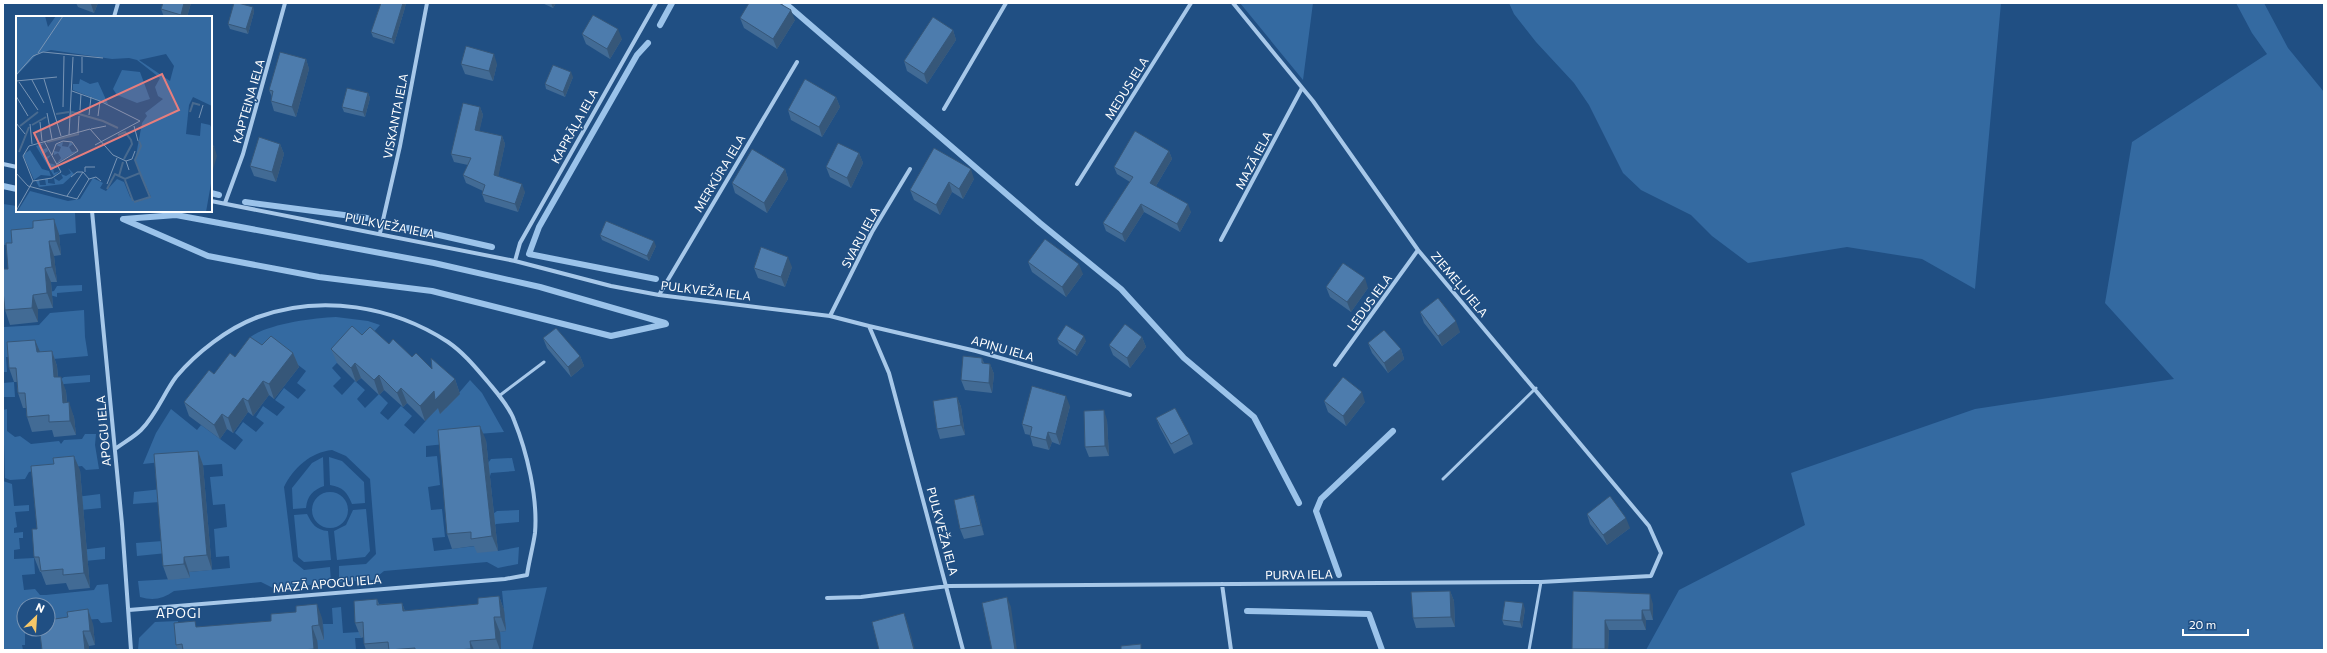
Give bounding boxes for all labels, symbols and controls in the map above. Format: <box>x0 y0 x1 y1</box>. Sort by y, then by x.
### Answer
inset map <box>16 16 212 212</box>
street label: MEDUS IELA <box>1101 54 1151 122</box>
street label: KAPTEIŅA IELA <box>229 57 269 145</box>
street label: VISKANTA IELA <box>380 72 410 160</box>
street label: KAPRĀĻA IELA <box>548 86 602 167</box>
street label: MAZĀ IELA <box>1232 128 1274 192</box>
street label: MERKŪRA IELA <box>690 132 748 214</box>
street label: SVARU IELA <box>838 204 882 270</box>
street label: PULKVEŽA IELA <box>344 209 436 241</box>
street label: ZIEMEĻU IELA <box>1427 249 1491 321</box>
street label: LEDUS IELA <box>1344 271 1394 333</box>
street label: PULKVEŽA IELA <box>660 278 752 302</box>
street label: APIŅU IELA <box>969 332 1036 366</box>
street label: APOGU IELA <box>93 395 113 467</box>
street label: PULKVEŽA IELA <box>924 485 962 577</box>
street label: PURVA IELA <box>1265 566 1333 582</box>
street label: MAZĀ APOGU IELA <box>272 571 382 595</box>
north arrow <box>16 597 56 637</box>
text: N <box>34 600 47 615</box>
district label: APOGI <box>156 605 202 621</box>
scale bar <box>2183 611 2248 637</box>
text: 20 m <box>2189 617 2216 631</box>

